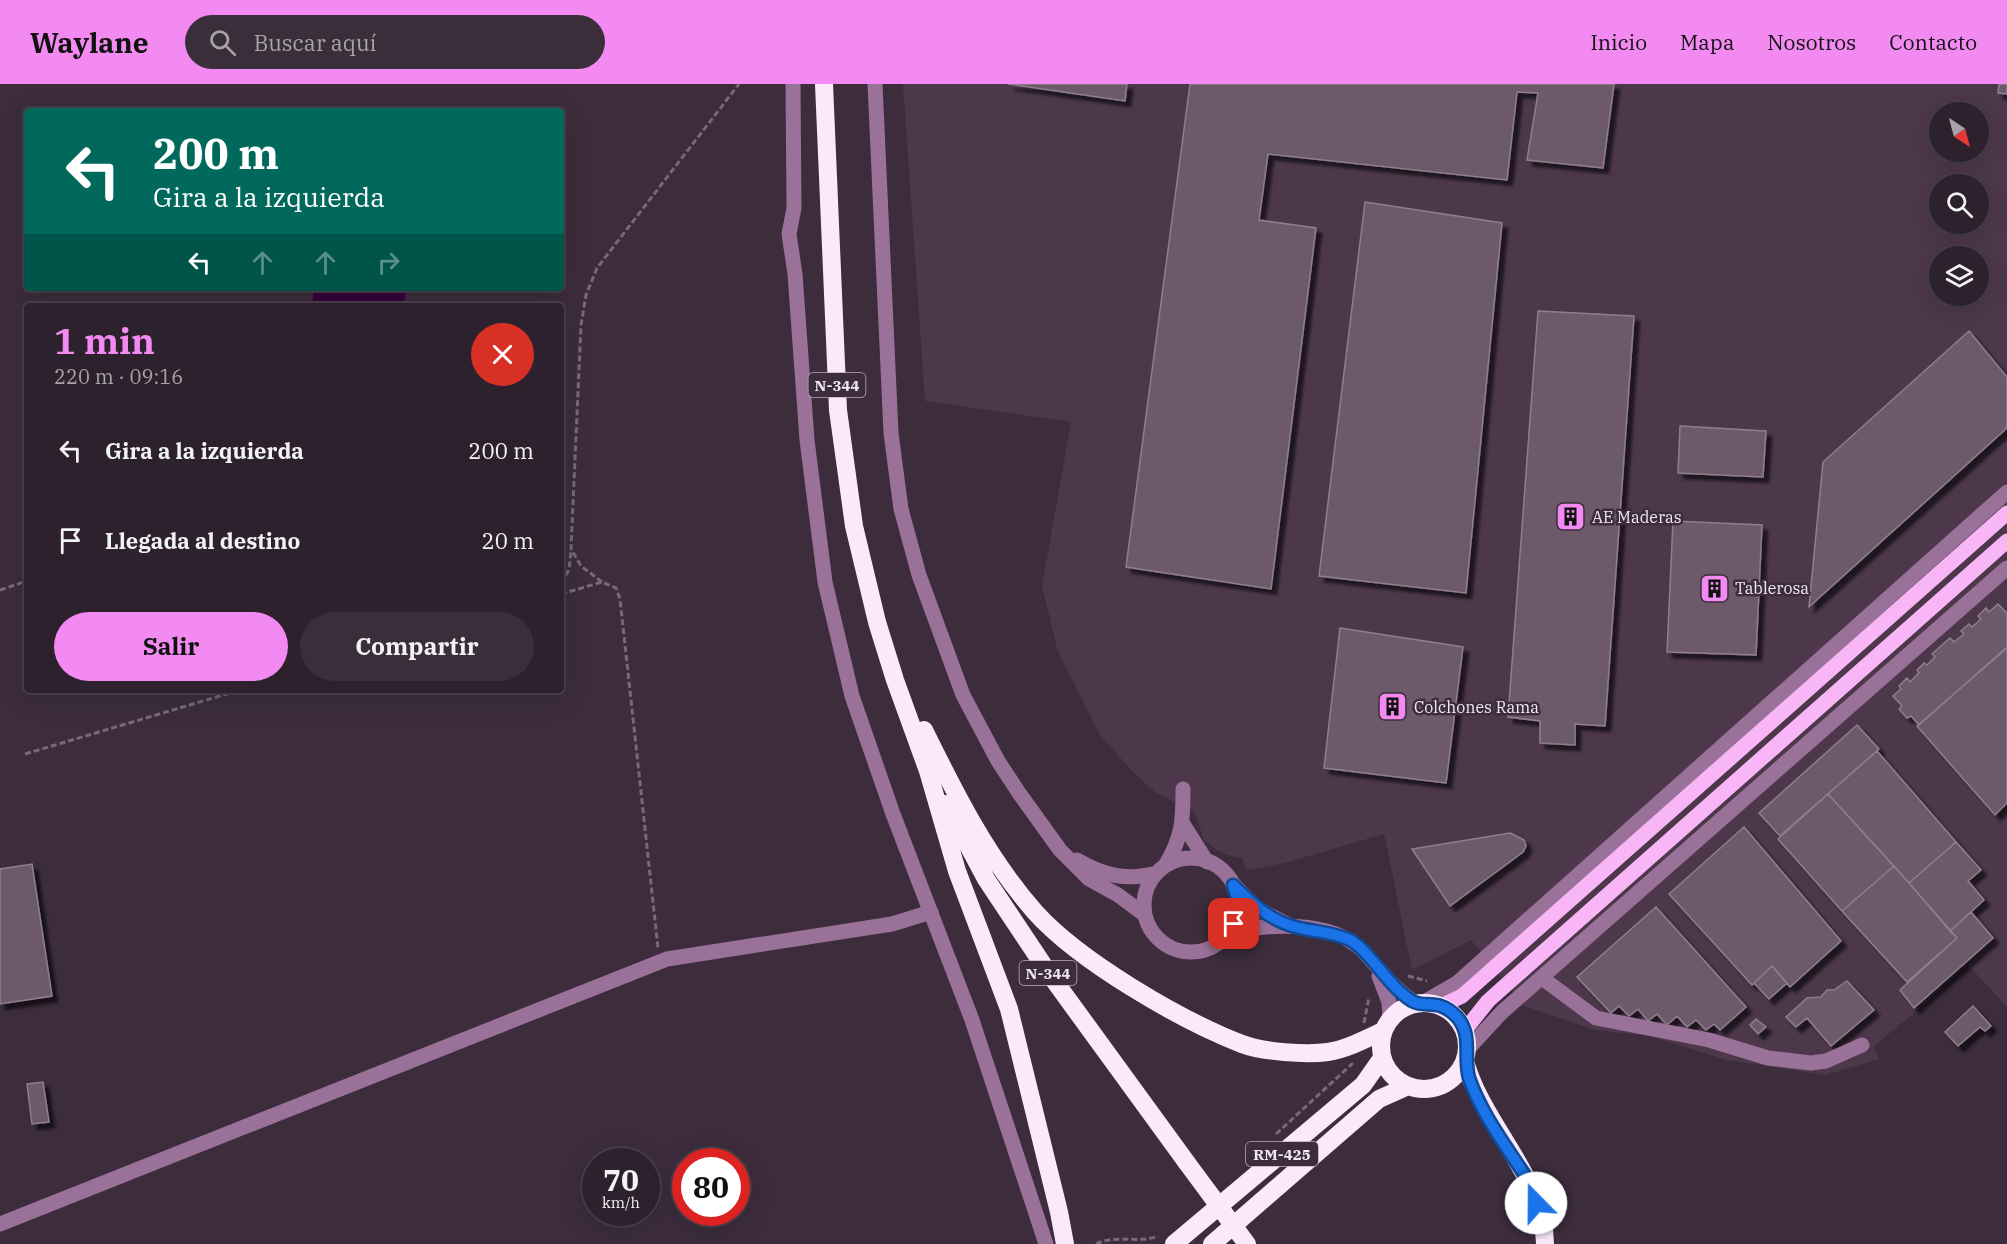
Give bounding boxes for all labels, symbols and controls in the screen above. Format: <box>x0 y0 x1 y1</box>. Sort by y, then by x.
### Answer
search box <box>185 15 605 69</box>
text: Waylane <box>30 24 149 61</box>
icon: search <box>206 26 239 59</box>
text: Buscar aquí <box>254 28 376 57</box>
text: Inicio <box>1590 28 1647 56</box>
text: Mapa <box>1680 28 1734 56</box>
text: Nosotros <box>1767 28 1856 56</box>
text: Contacto <box>1889 28 1977 56</box>
north arrow <box>1929 102 1989 162</box>
map controls <box>1929 102 1989 306</box>
text: 200 m <box>153 126 279 181</box>
icon: left <box>54 132 132 210</box>
button: search <box>1929 174 1989 234</box>
text: Gira a la izquierda <box>153 179 385 214</box>
icon: left <box>183 246 216 279</box>
icon: ahead <box>246 246 279 279</box>
icon: ahead <box>309 246 342 279</box>
icon: right <box>372 246 405 279</box>
button: layers <box>1929 246 1989 306</box>
text: 1 min <box>54 317 155 364</box>
button: close <box>471 323 534 386</box>
text: 220 m · 09:16 <box>54 363 183 390</box>
road number: N-344 <box>808 373 866 397</box>
icon: left <box>54 434 87 467</box>
text: Gira a la izquierda <box>105 436 304 465</box>
text: 200 m <box>468 436 534 465</box>
building icon: AE Maderas <box>1555 501 1587 533</box>
place label: AE Maderas <box>1592 507 1682 527</box>
icon: arrive <box>54 524 87 557</box>
text: Llegada al destino <box>105 526 300 555</box>
text: 20 m <box>482 526 534 555</box>
building icon: Tablerosa <box>1698 572 1730 604</box>
place label: Tablerosa <box>1735 578 1809 598</box>
button: Salir <box>54 612 288 681</box>
button: Compartir <box>300 612 534 681</box>
building icon: Colchones Rama <box>1377 691 1409 723</box>
place label: Colchones Rama <box>1414 697 1539 717</box>
pin <box>1208 898 1259 949</box>
icon: arrive <box>1217 907 1250 940</box>
road number: N-344 <box>1020 961 1076 985</box>
road number: RM-425 <box>1246 1142 1318 1166</box>
speed limit sign: 80 <box>672 1148 750 1226</box>
text: 70 <box>603 1160 639 1199</box>
position arrow <box>1504 1171 1568 1235</box>
text: km/h <box>602 1193 640 1212</box>

